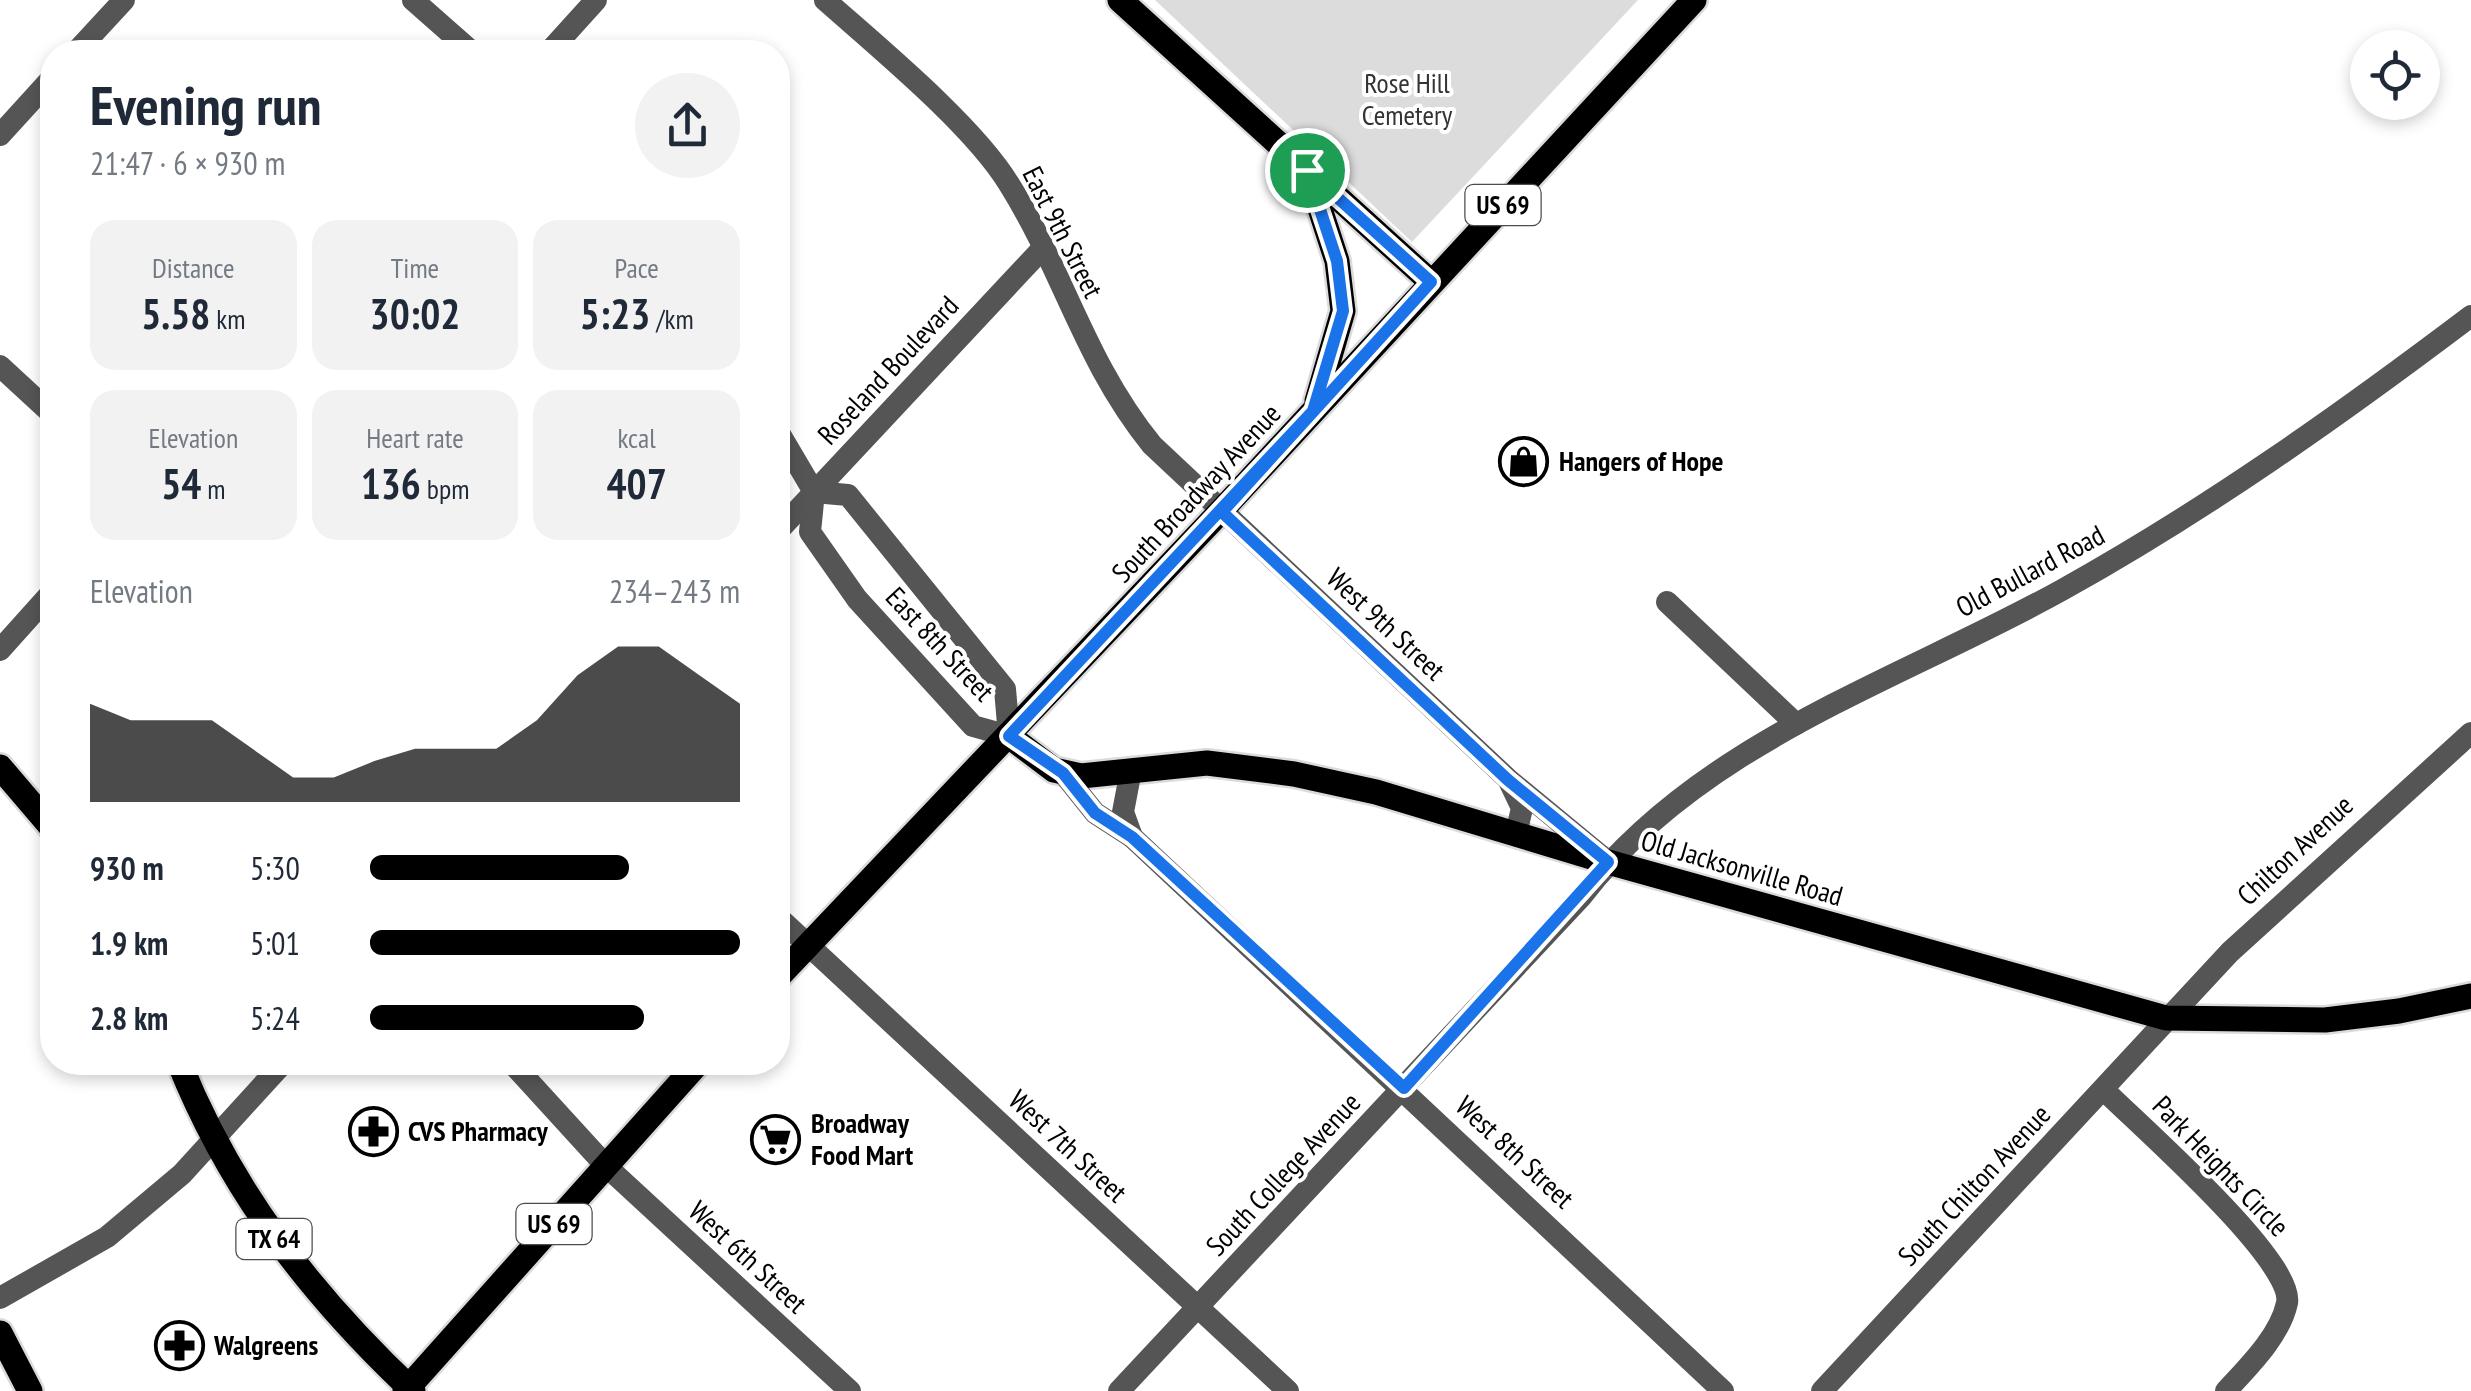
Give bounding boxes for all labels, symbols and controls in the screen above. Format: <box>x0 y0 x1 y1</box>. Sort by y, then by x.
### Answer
map controls <box>2350 30 2440 120</box>
button: locate <box>2350 30 2440 120</box>
park label: Rose Hill Cemetery <box>1362 64 1453 133</box>
text: Evening run <box>90 69 322 140</box>
button: share <box>635 73 740 178</box>
pin <box>1265 128 1350 213</box>
text: 21:47 · 6 × 930 m <box>90 142 285 184</box>
icon: arrive <box>1280 143 1335 198</box>
street label: East 9th Street <box>1015 160 1112 304</box>
road number: US 69 <box>1466 185 1540 225</box>
text: Distance <box>152 249 235 286</box>
text: Time <box>391 249 439 286</box>
text: Pace <box>615 249 659 286</box>
text: 5.58 <box>141 286 210 341</box>
text: 30:02 <box>370 286 460 341</box>
text: 5:23 <box>580 286 650 341</box>
street label: Roseland Boulevard <box>809 287 966 452</box>
text: km <box>210 300 245 337</box>
text: /km <box>650 300 694 337</box>
street label: South Broadway Avenue <box>1103 395 1288 590</box>
text: Elevation <box>148 419 238 456</box>
text: Heart rate <box>366 419 464 456</box>
text: kcal <box>618 419 656 456</box>
shop icon: Hangers of Hope <box>1498 435 1550 487</box>
place label: Hangers of Hope <box>1559 442 1723 479</box>
text: 54 <box>161 456 201 511</box>
text: 136 <box>361 456 421 511</box>
text: 407 <box>607 456 667 511</box>
text: m <box>201 470 225 507</box>
text: bpm <box>421 470 469 507</box>
street label: Old Bullard Road <box>1949 516 2110 625</box>
street label: West 9th Street <box>1319 559 1454 688</box>
text: Elevation <box>90 570 193 612</box>
text: 234–243 m <box>609 570 740 612</box>
street label: East 8th Street <box>878 579 1003 709</box>
street label: Chilton Avenue <box>2229 786 2361 913</box>
street label: Old Jacksonville Road <box>1637 821 1847 914</box>
text: 930 m <box>90 847 164 889</box>
text: 5:30 <box>250 847 300 889</box>
text: 1.9 km <box>90 922 168 964</box>
text: 5:01 <box>250 922 300 964</box>
text: 2.8 km <box>90 997 168 1039</box>
text: 5:24 <box>250 997 300 1039</box>
street label: West 7th Street <box>1001 1081 1136 1210</box>
street label: South College Avenue <box>1197 1084 1368 1263</box>
street label: West 8th Street <box>1448 1087 1583 1216</box>
street label: Park Heights Circle <box>2145 1087 2298 1244</box>
street label: South Chilton Avenue <box>1889 1096 2058 1273</box>
place label: Broadway Food Mart <box>811 1104 913 1173</box>
pharmacy icon: CVS Pharmacy <box>347 1105 399 1157</box>
place label: CVS Pharmacy <box>408 1112 548 1149</box>
supermarket icon: Broadway Food Mart <box>750 1113 802 1165</box>
street label: West 6th Street <box>681 1192 816 1321</box>
road number: US 69 <box>516 1204 592 1244</box>
road number: TX 64 <box>236 1219 312 1259</box>
pharmacy icon: Walgreens <box>153 1319 205 1371</box>
place label: Walgreens <box>213 1326 318 1363</box>

